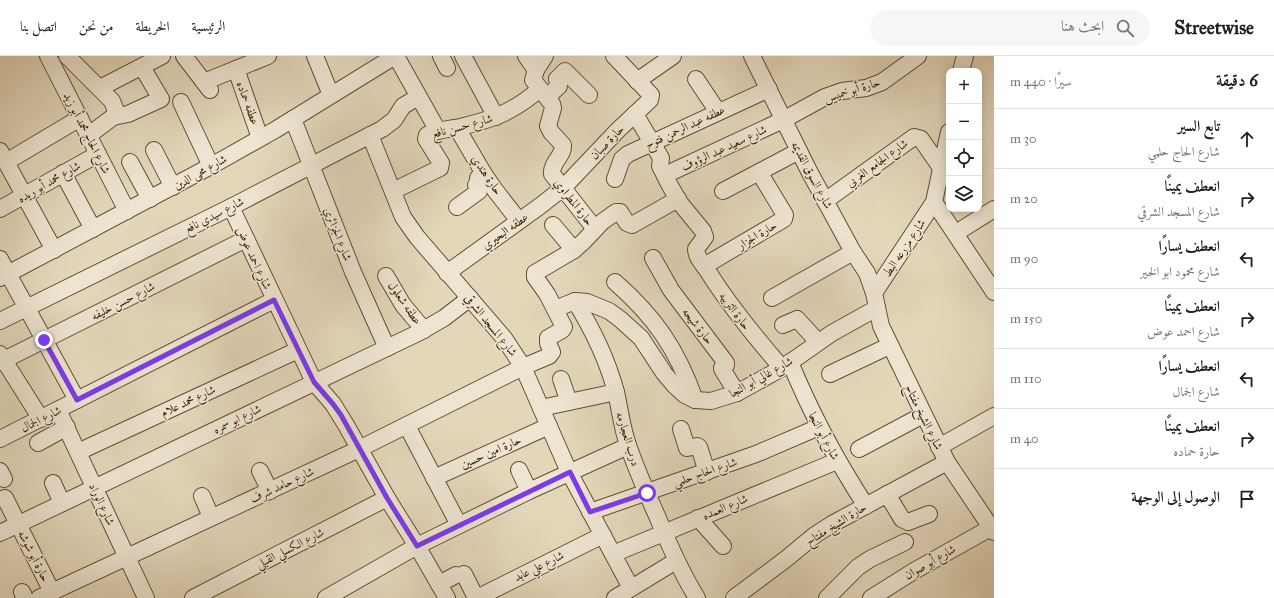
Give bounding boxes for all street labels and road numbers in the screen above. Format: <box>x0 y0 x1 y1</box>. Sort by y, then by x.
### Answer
street label: حارة أبو خميس <box>822 74 882 107</box>
street label: عطفه حماده <box>234 79 262 127</box>
street label: شارع الحاج محمد أبو زيد <box>57 90 114 178</box>
street label: عطفه عبد الرحمن فتوح <box>643 102 729 155</box>
street label: شارع حسن نافع <box>430 111 495 145</box>
street label: حارة صبان <box>587 122 627 162</box>
street label: شارع سعيد عبد الرؤوف <box>679 122 771 178</box>
street label: شارع الجامع الغربي <box>844 136 913 193</box>
street label: شارع السوق القديمه <box>785 139 836 213</box>
street label: شارع محى الدين <box>171 152 231 196</box>
street label: حارة هندي <box>466 152 505 199</box>
street label: شارع محمد أبو ريده <box>15 157 85 209</box>
street label: حارة المطراوي <box>549 176 597 230</box>
street label: شارع سيدي نافع <box>182 194 248 240</box>
street label: شارع الجزائري <box>317 205 355 265</box>
street label: عطفه البحيري <box>479 209 533 255</box>
street label: شارع مزرعه البط <box>880 216 932 282</box>
street label: حارة الجزار <box>734 218 780 254</box>
street label: شارع احمد عوض <box>230 224 275 293</box>
street label: شارع حسن خليفه <box>89 279 159 327</box>
street label: عطفه شعلول <box>385 279 425 327</box>
street label: حارة التربيه <box>716 289 754 333</box>
street label: شارع المسجد الشرقي <box>458 291 521 362</box>
street label: حارة شيحه <box>679 305 717 347</box>
street label: شارع غالي أبو النجا <box>726 353 797 404</box>
street label: شارع محمد علام <box>158 382 219 423</box>
street label: شارع الشيخ مفتاح <box>899 382 946 454</box>
street label: شارع ابو سمره <box>211 401 265 440</box>
street label: شارع الجمال <box>18 403 66 439</box>
street label: شارع أبو النجا <box>802 409 843 464</box>
street label: درب العجارمه <box>612 410 643 468</box>
street label: حارة امين حسين <box>459 432 523 472</box>
street label: شارع الحاج حلمي <box>671 454 741 494</box>
street label: شارع حامد شرف <box>248 464 318 510</box>
street label: شارع الوراد <box>83 481 118 529</box>
street label: شارع العمده <box>700 491 752 527</box>
street label: حارة الشيخ مفتاح <box>803 500 871 552</box>
street label: شارع الكسلي القبلي <box>253 525 329 576</box>
street label: حارة أبو شوشه <box>14 527 54 585</box>
street label: شارع أبو صوان <box>901 541 960 586</box>
street label: شارع علي عابد <box>512 548 569 589</box>

